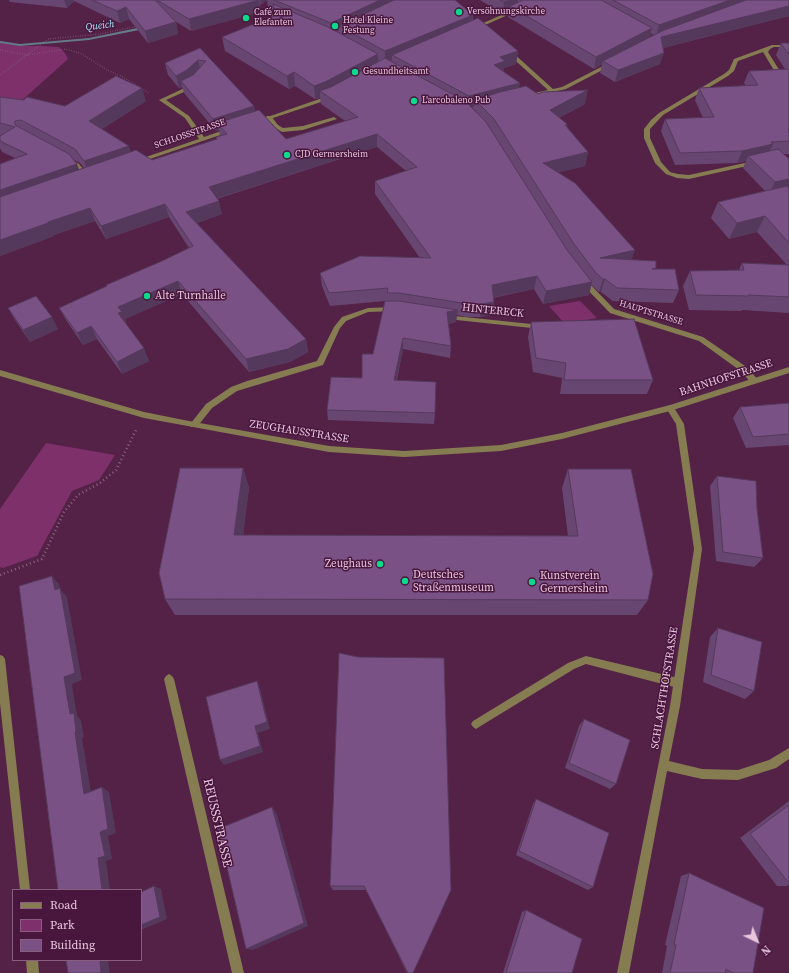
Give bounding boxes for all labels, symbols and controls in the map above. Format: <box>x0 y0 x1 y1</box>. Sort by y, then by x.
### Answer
marker: Versöhnungskirche <box>454 7 464 17</box>
place label: Versöhnungskirche <box>467 7 545 17</box>
place label: Café zum Elefanten <box>254 8 293 29</box>
marker: Café zum Elefanten <box>241 13 251 23</box>
place label: Hotel Kleine Festung <box>343 16 393 37</box>
water label: Queich <box>85 18 115 34</box>
marker: Hotel Kleine Festung <box>330 21 340 31</box>
marker: Gesundheitsamt <box>350 67 360 77</box>
place label: Gesundheitsamt <box>363 67 428 77</box>
marker: L'arcobaleno Pub <box>409 96 419 106</box>
place label: L'arcobaleno Pub <box>422 96 491 106</box>
street label: SCHLOSSSTRASSE <box>153 117 227 151</box>
marker: CJD Germersheim <box>282 150 292 160</box>
place label: CJD Germersheim <box>295 150 368 160</box>
place label: Alte Turnhalle <box>155 289 226 303</box>
marker: Alte Turnhalle <box>142 291 152 301</box>
street label: HAUPTSTRASSE <box>618 298 684 328</box>
street label: HINTERECK <box>461 301 525 321</box>
street label: BAHNHOFSTRASSE <box>678 357 774 399</box>
street label: ZEUGHAUSSTRASSE <box>248 418 350 446</box>
place label: Zeughaus <box>325 557 372 571</box>
marker: Zeughaus <box>375 559 385 569</box>
place label: Deutsches Straßenmuseum <box>413 568 494 594</box>
place label: Kunstverein Germersheim <box>540 569 608 595</box>
marker: Deutsches Straßenmuseum <box>400 576 410 586</box>
marker: Kunstverein Germersheim <box>527 577 537 587</box>
street label: SCHLACHTHOFSTRASSE <box>649 626 681 750</box>
street label: REUSSSTRASSE <box>199 777 235 869</box>
legend <box>12 889 142 961</box>
text: Road <box>50 897 77 913</box>
text: Park <box>50 917 75 933</box>
north arrow <box>737 921 777 961</box>
text: Building <box>50 937 95 953</box>
text: N <box>757 942 774 958</box>

